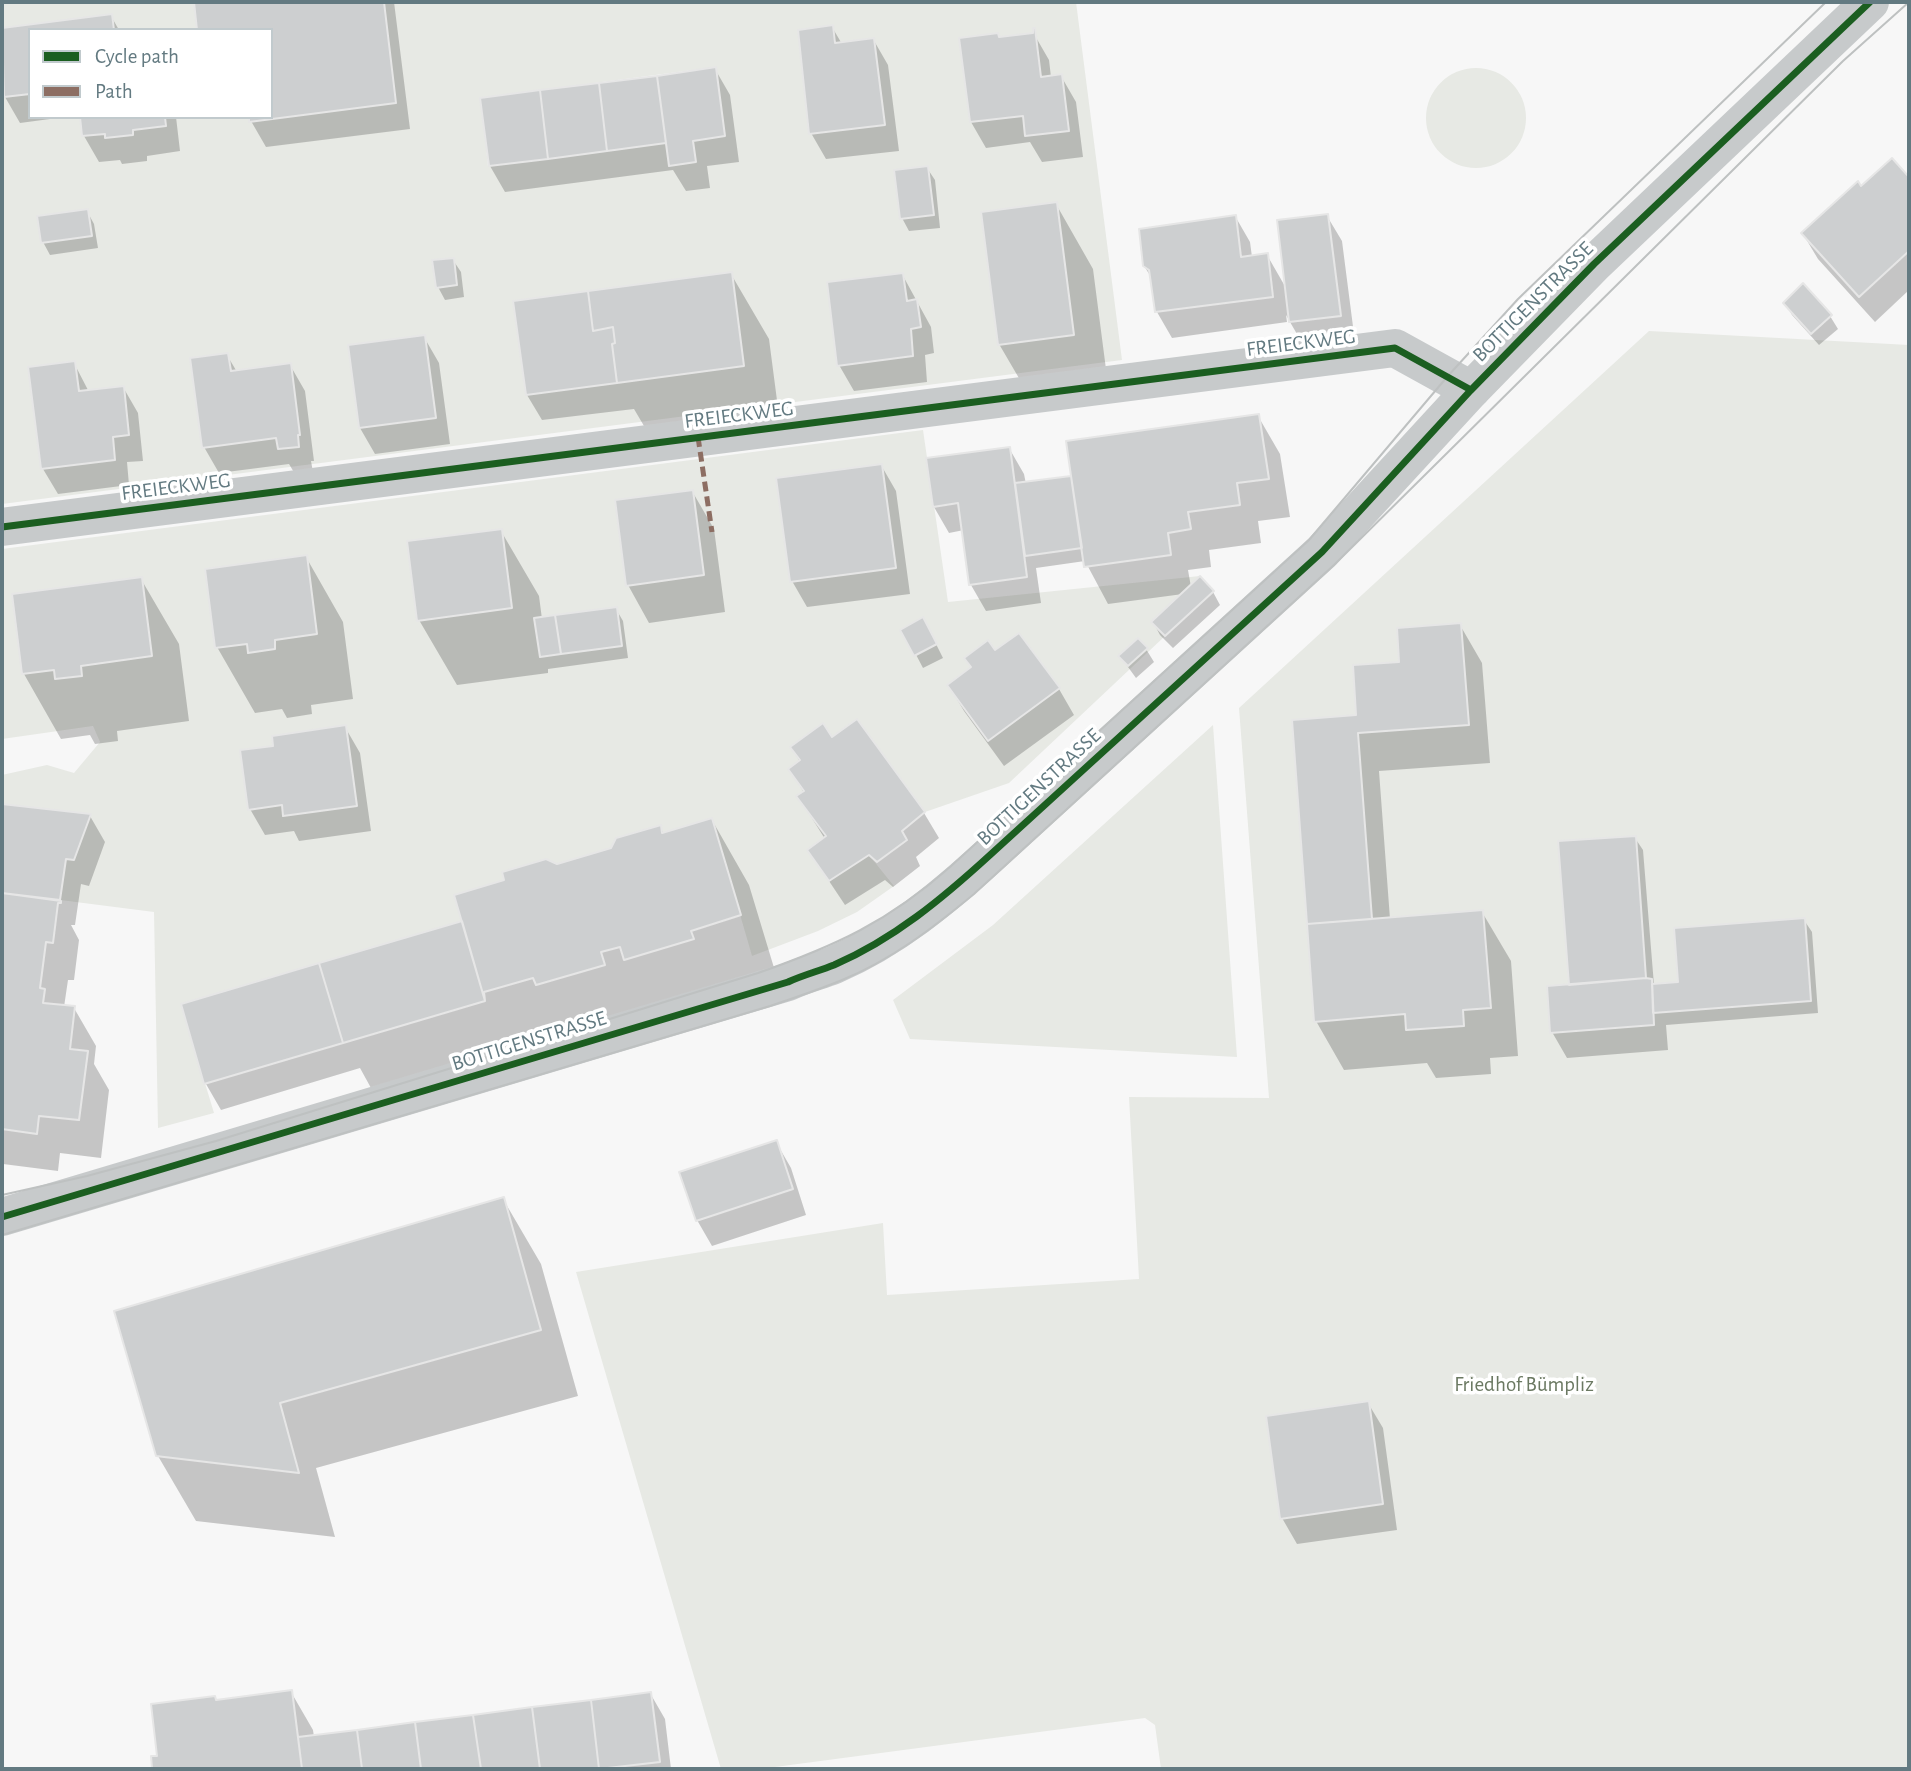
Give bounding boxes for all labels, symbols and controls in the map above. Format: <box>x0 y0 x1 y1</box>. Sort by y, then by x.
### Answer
legend <box>28 28 273 119</box>
text: Cycle path <box>95 46 179 67</box>
text: Path <box>95 81 133 102</box>
street label: BOTTIGENSTRASSE <box>1467 236 1599 368</box>
street label: FREIECKWEG <box>1245 324 1357 362</box>
street label: FREIECKWEG <box>683 396 795 434</box>
street label: FREIECKWEG <box>120 468 232 506</box>
street label: BOTTIGENSTRASSE <box>972 723 1106 851</box>
street label: BOTTIGENSTRASSE <box>449 1006 609 1076</box>
park label: Friedhof Bümpliz <box>1454 1372 1594 1398</box>

